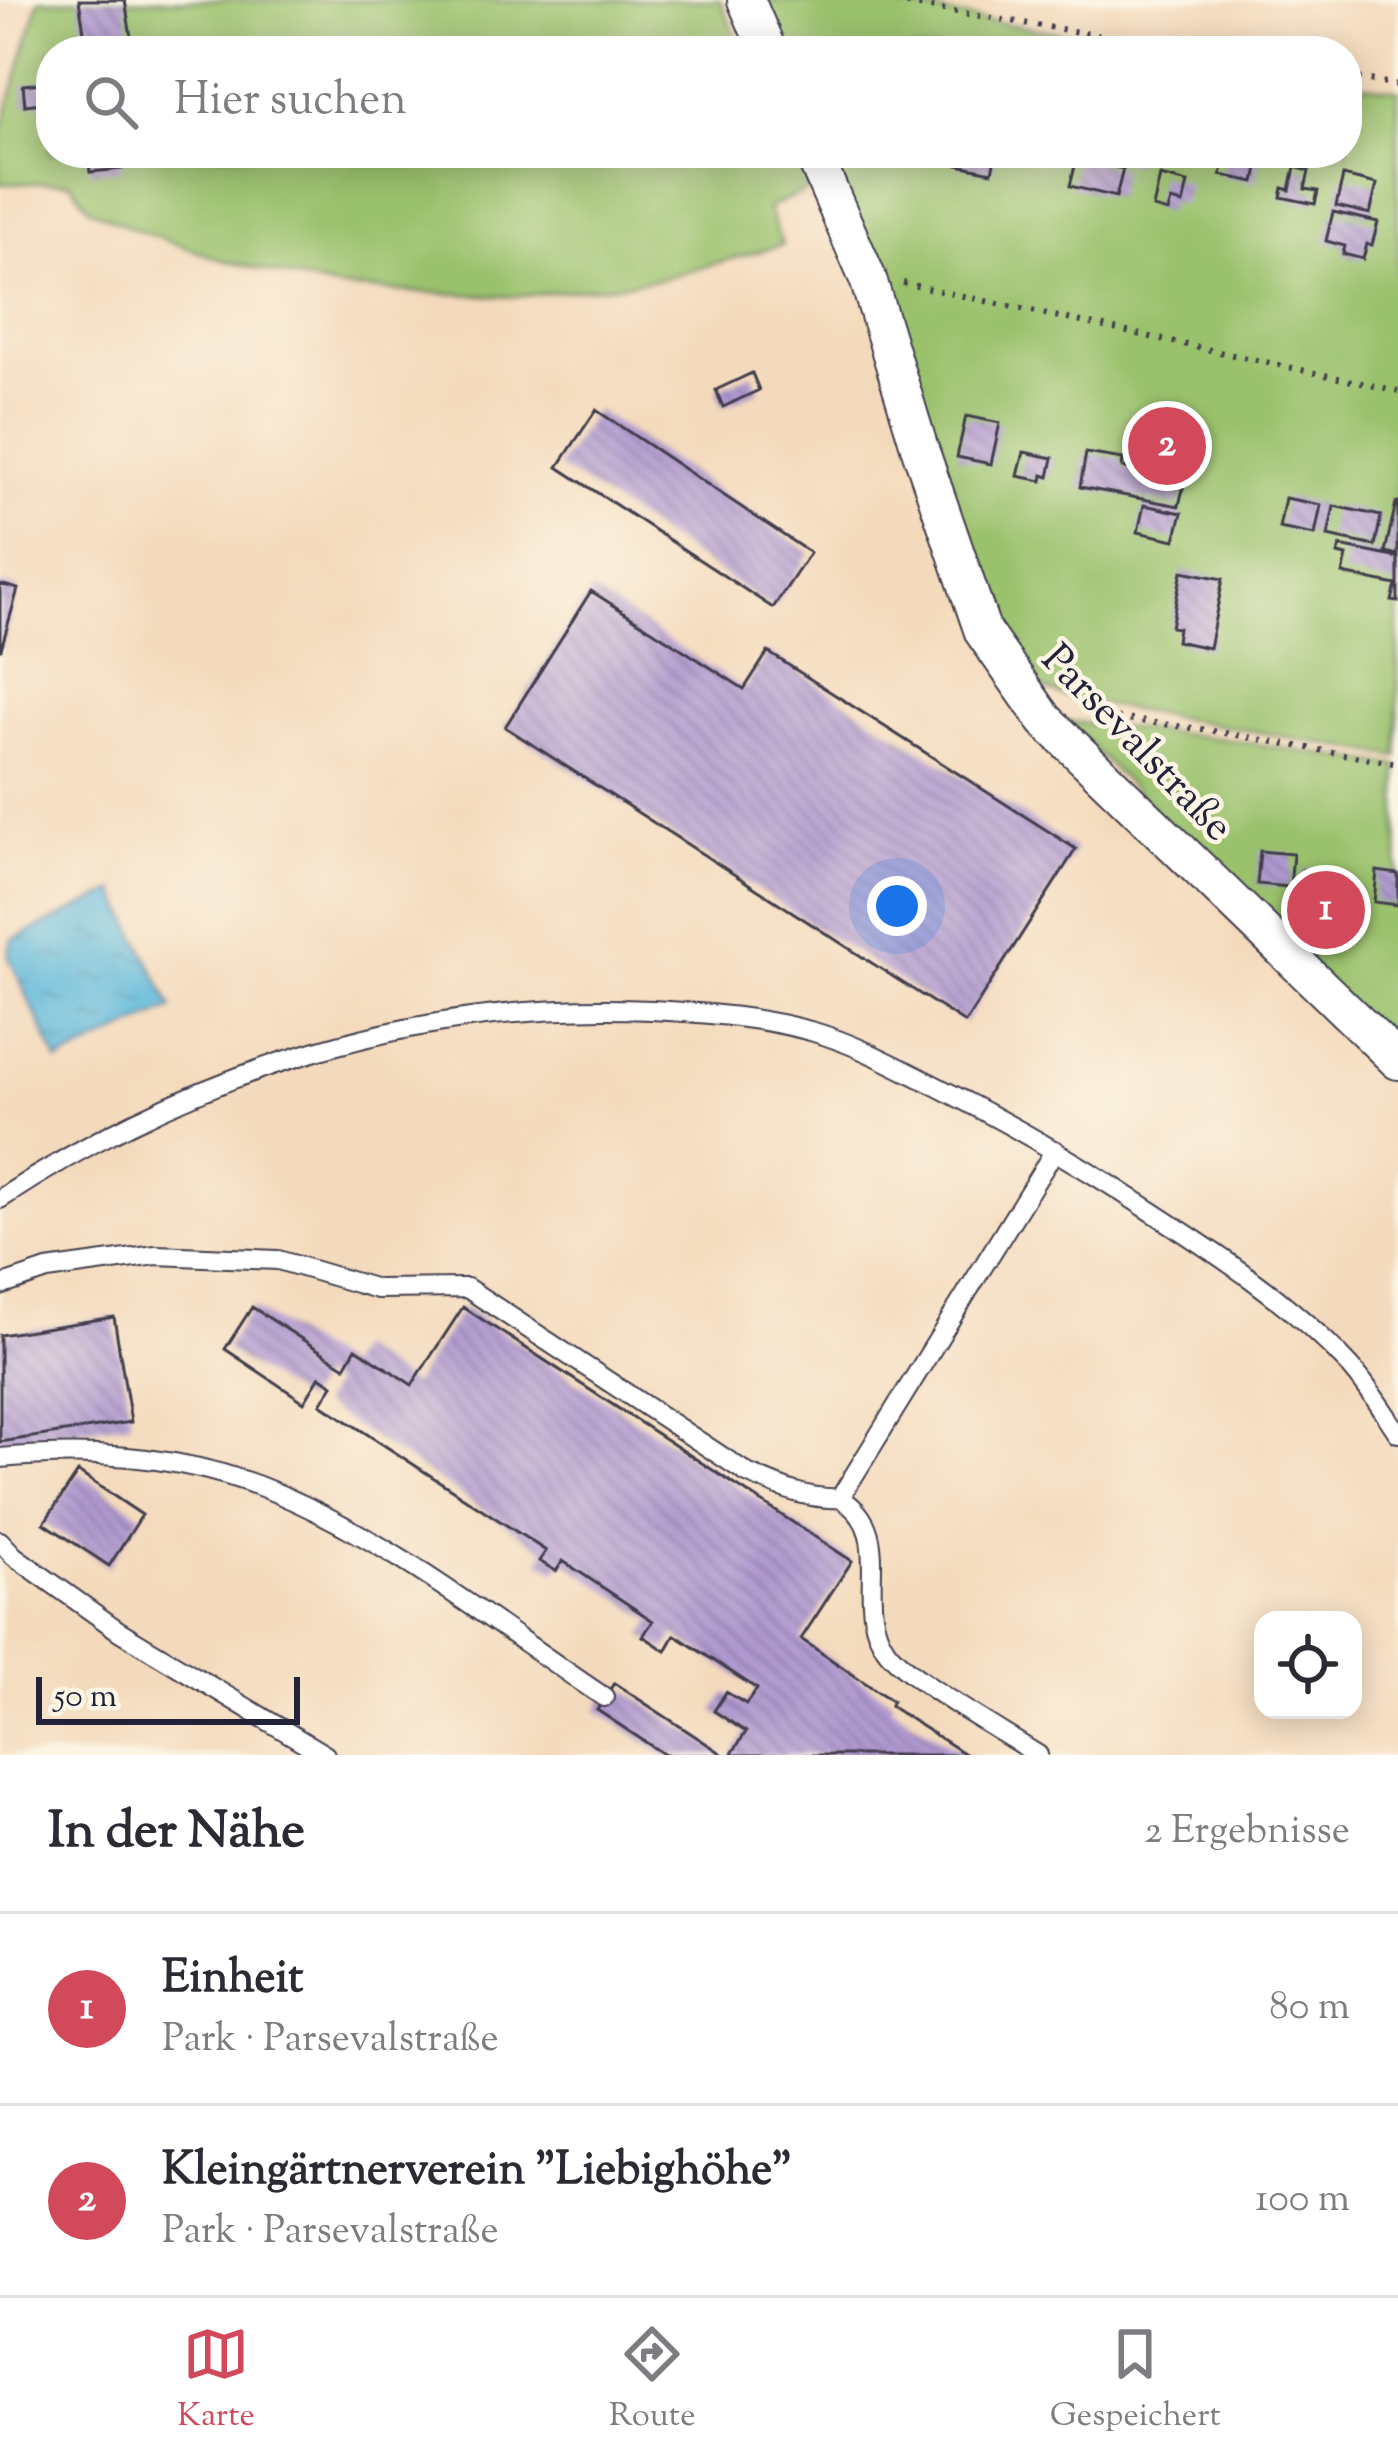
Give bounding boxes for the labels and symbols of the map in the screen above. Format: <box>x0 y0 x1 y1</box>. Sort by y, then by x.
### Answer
pin: 2 <box>1128 401 1206 491</box>
street label: Parsevalstraße <box>1026 632 1245 857</box>
pin: 1 <box>1287 865 1365 955</box>
your location <box>867 876 927 936</box>
scale bar <box>36 1671 300 1724</box>

